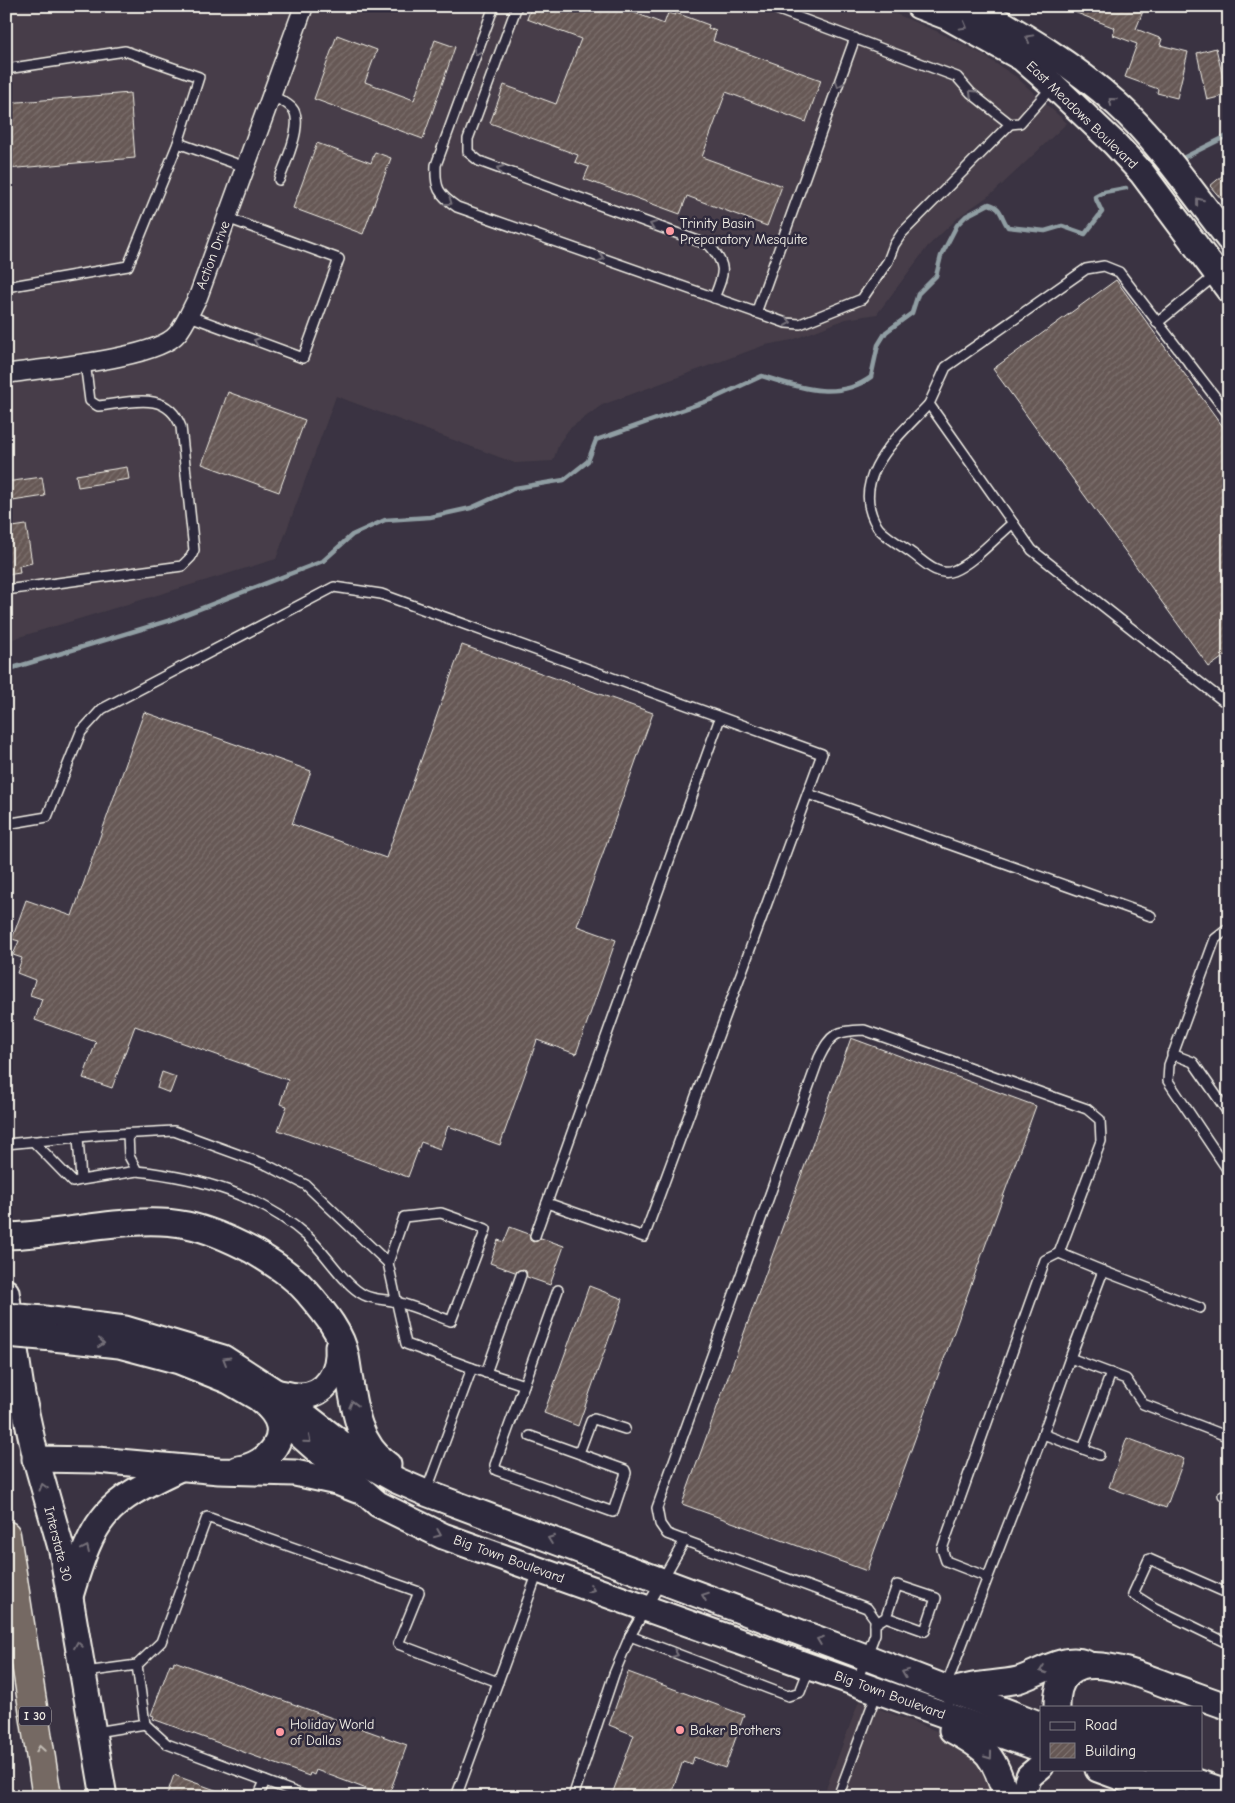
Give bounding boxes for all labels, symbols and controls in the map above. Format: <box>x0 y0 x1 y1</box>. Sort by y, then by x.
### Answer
one-way arrow <box>958 20 967 30</box>
one-way arrow <box>1025 34 1034 44</box>
one-way arrow <box>473 47 483 56</box>
street label: East Meadows Boulevard <box>1023 57 1141 173</box>
one-way arrow <box>835 79 845 88</box>
one-way arrow <box>969 90 978 99</box>
one-way arrow <box>1109 97 1118 106</box>
one-way arrow <box>497 165 505 175</box>
one-way arrow <box>443 196 453 205</box>
one-way arrow <box>1195 197 1204 206</box>
place label: Trinity Basin Preparatory Mesquite <box>680 215 808 248</box>
street label: Action Drive <box>192 218 234 292</box>
one-way arrow <box>649 221 658 231</box>
marker: Trinity Basin Preparatory Mesquite <box>664 225 676 237</box>
one-way arrow <box>596 252 605 262</box>
one-way arrow <box>783 317 792 327</box>
one-way arrow <box>253 337 262 347</box>
one-way arrow <box>98 1337 106 1348</box>
one-way arrow <box>222 1357 231 1367</box>
one-way arrow <box>349 1401 359 1409</box>
one-way arrow <box>302 1434 311 1443</box>
one-way arrow <box>39 1483 49 1491</box>
street label: Interstate 30 <box>40 1505 76 1583</box>
one-way arrow <box>433 1528 442 1538</box>
street label: Big Town Boulevard <box>451 1531 567 1587</box>
one-way arrow <box>547 1535 555 1545</box>
one-way arrow <box>79 1545 90 1554</box>
one-way arrow <box>587 1583 595 1593</box>
one-way arrow <box>701 1592 709 1602</box>
one-way arrow <box>817 1635 825 1645</box>
one-way arrow <box>74 1641 84 1649</box>
one-way arrow <box>670 1648 679 1658</box>
one-way arrow <box>1040 1664 1048 1674</box>
street label: Big Town Boulevard <box>832 1667 948 1723</box>
one-way arrow <box>901 1669 910 1679</box>
road number: I 30 <box>19 1706 51 1725</box>
legend <box>1040 1706 1202 1770</box>
place label: Holiday World of Dallas <box>290 1716 374 1749</box>
text: Road <box>1085 1716 1117 1734</box>
place label: Baker Brothers <box>690 1722 781 1739</box>
marker: Baker Brothers <box>674 1724 686 1736</box>
marker: Holiday World of Dallas <box>274 1726 286 1738</box>
text: Building <box>1085 1742 1136 1760</box>
one-way arrow <box>35 1744 45 1753</box>
one-way arrow <box>983 1750 992 1760</box>

